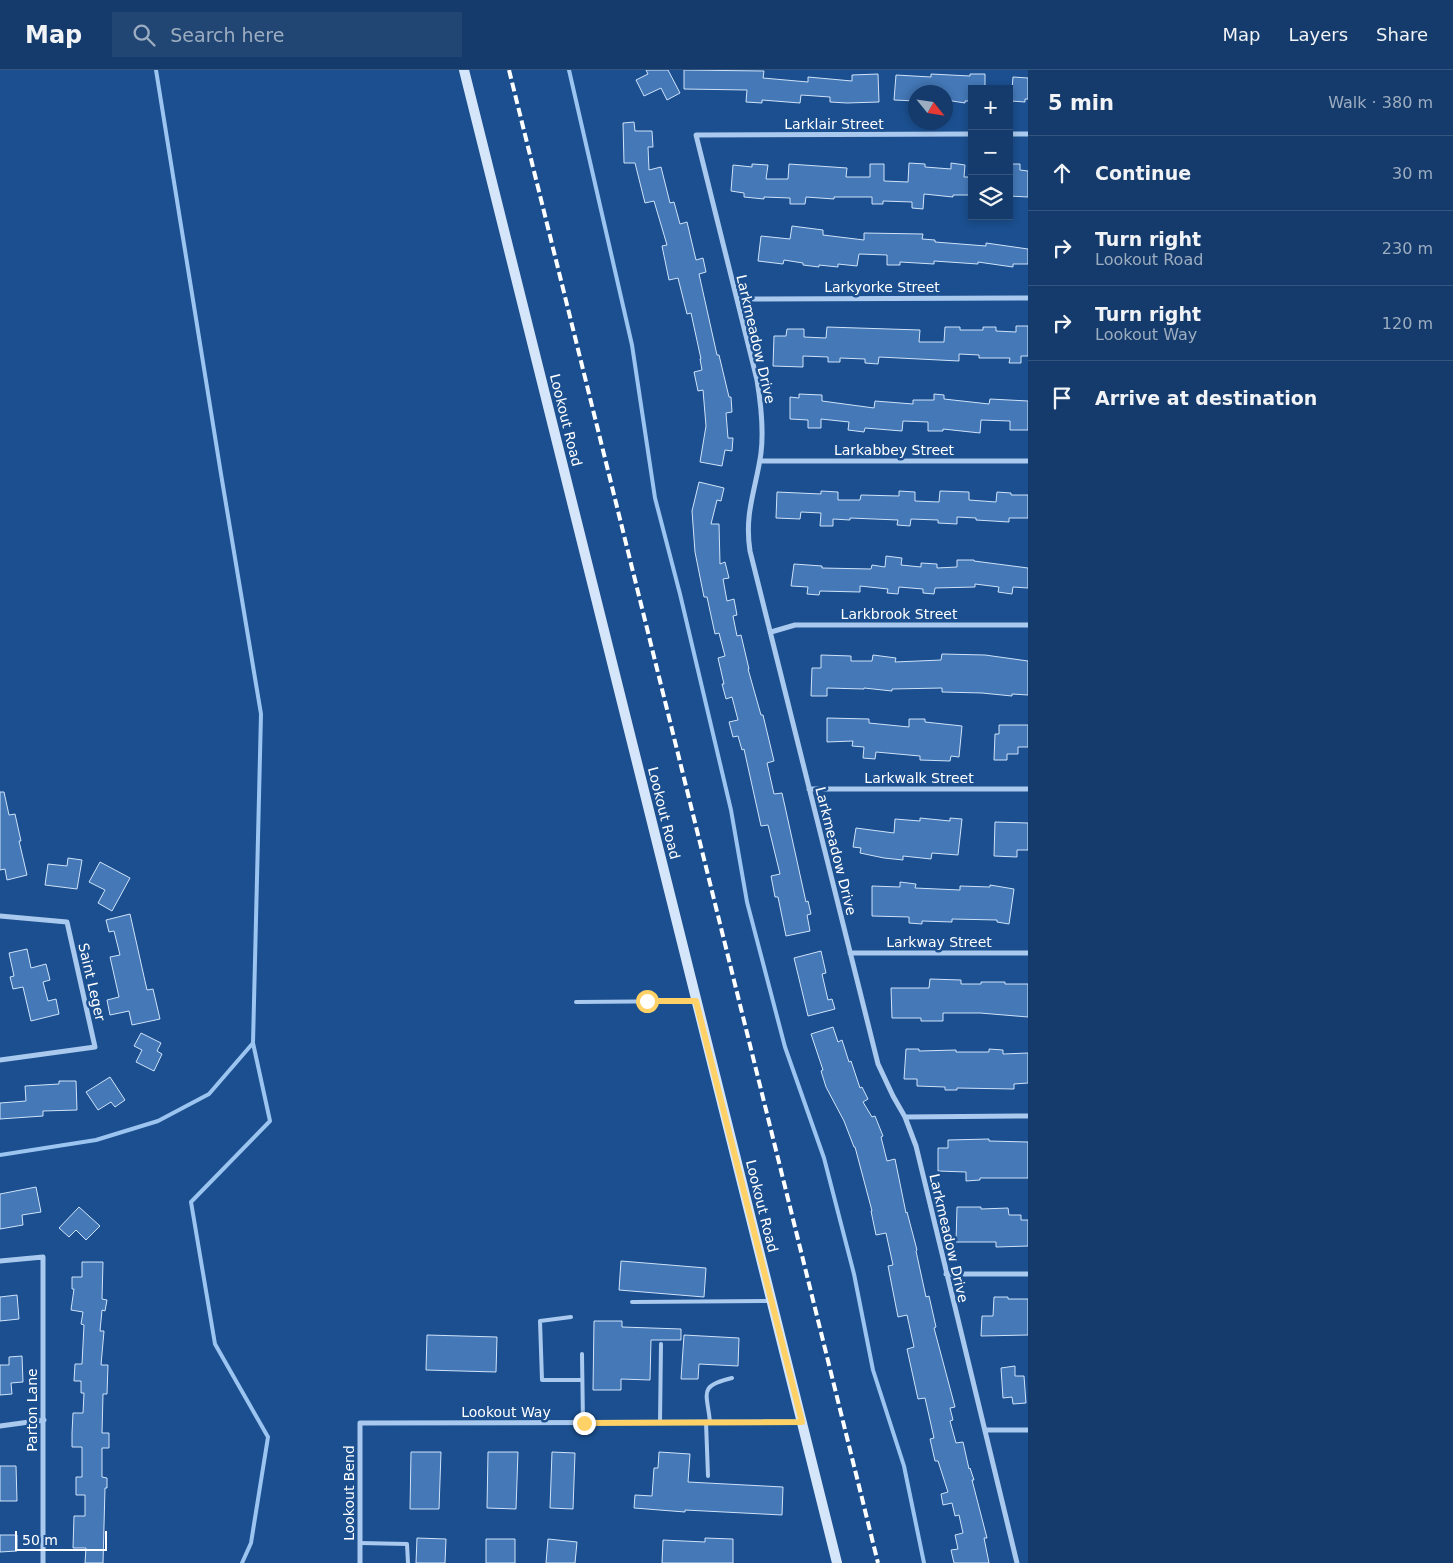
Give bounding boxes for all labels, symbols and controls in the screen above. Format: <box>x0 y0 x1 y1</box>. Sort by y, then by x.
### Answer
search box <box>112 12 462 57</box>
text: Map <box>25 21 82 49</box>
icon: search <box>130 21 158 49</box>
text: Search here <box>170 24 284 46</box>
text: Map <box>1222 24 1260 45</box>
text: Layers <box>1288 24 1348 45</box>
text: Share <box>1376 24 1428 45</box>
north arrow <box>908 85 953 130</box>
map controls <box>968 85 1013 220</box>
button: + <box>968 85 1013 130</box>
text: 5 min <box>1048 91 1114 115</box>
text: Walk · 380 m <box>1328 93 1433 112</box>
street label: Larklair Street <box>784 116 884 132</box>
button: − <box>968 130 1013 175</box>
icon: ahead <box>1048 159 1076 187</box>
text: Continue <box>1095 162 1191 184</box>
text: 30 m <box>1392 164 1433 183</box>
button: layers <box>968 175 1013 220</box>
text: Turn right <box>1095 228 1201 250</box>
icon: right <box>1048 234 1076 262</box>
text: 230 m <box>1382 239 1433 258</box>
text: Lookout Road <box>1095 250 1203 269</box>
street label: Larkmeadow Drive <box>733 273 779 405</box>
street label: Larkyorke Street <box>824 279 940 295</box>
text: Turn right <box>1095 303 1201 325</box>
icon: right <box>1048 309 1076 337</box>
text: 120 m <box>1382 314 1433 333</box>
text: Lookout Way <box>1095 325 1197 344</box>
street label: Lookout Road <box>547 372 585 468</box>
icon: arrive <box>1048 384 1076 412</box>
text: Arrive at destination <box>1095 387 1317 409</box>
street label: Larkabbey Street <box>834 442 955 458</box>
street label: Larkbrook Street <box>841 606 958 622</box>
street label: Lookout Road <box>645 765 683 861</box>
street label: Larkwalk Street <box>864 770 974 786</box>
street label: Larkmeadow Drive <box>812 785 860 917</box>
street label: Larkway Street <box>886 934 992 950</box>
street label: Saint Leger <box>75 941 109 1023</box>
route start <box>636 990 659 1013</box>
street label: Lookout Road <box>743 1158 781 1254</box>
street label: Larkmeadow Drive <box>926 1172 972 1304</box>
street label: Parton Lane <box>24 1368 40 1452</box>
street label: Lookout Way <box>461 1404 551 1420</box>
route end <box>573 1412 596 1435</box>
street label: Lookout Bend <box>341 1445 357 1541</box>
scale bar <box>15 1528 108 1551</box>
text: 50 m <box>22 1532 58 1548</box>

